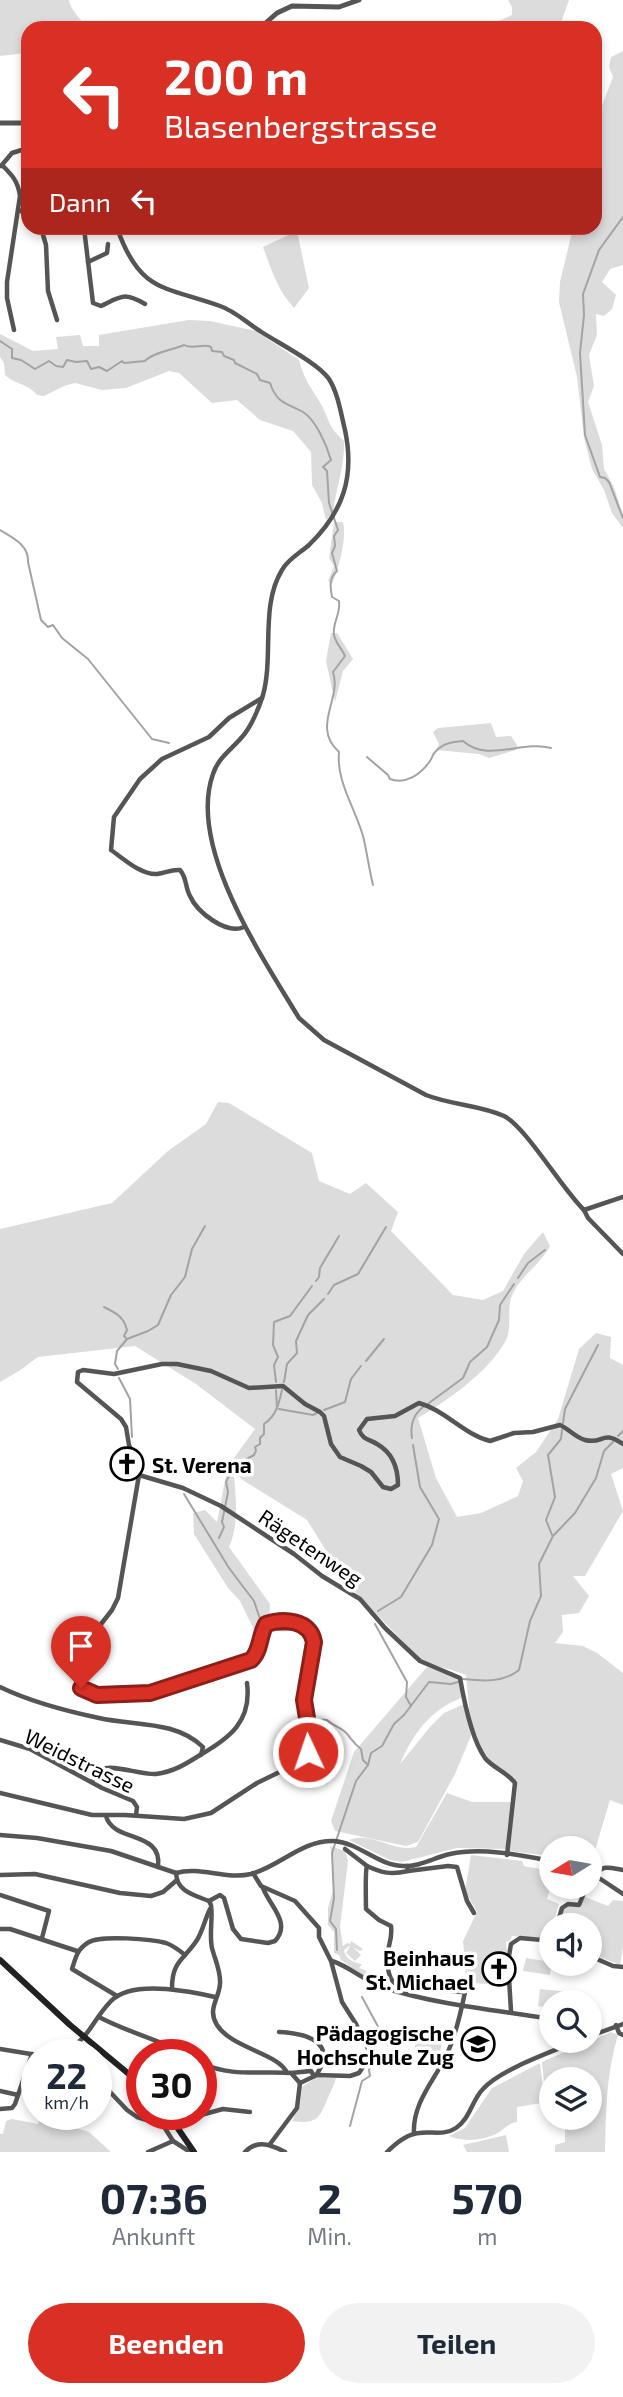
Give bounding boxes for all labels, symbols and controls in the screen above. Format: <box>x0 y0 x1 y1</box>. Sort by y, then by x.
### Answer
text: 200 m <box>164 46 308 105</box>
icon: left <box>49 49 140 140</box>
text: Blasenbergstrasse <box>164 106 437 144</box>
icon: left <box>125 182 163 220</box>
text: Dann <box>49 186 111 217</box>
church icon: St. Verena <box>108 1445 146 1483</box>
place label: St. Verena <box>152 1452 252 1477</box>
street label: Rägetenweg <box>255 1503 368 1591</box>
pin <box>51 1616 111 1688</box>
icon: arrive <box>62 1627 100 1665</box>
position arrow <box>271 1715 345 1789</box>
street label: Weidstrasse <box>21 1723 139 1797</box>
north arrow <box>539 1836 602 1899</box>
map controls <box>539 1836 602 2130</box>
button: sound <box>539 1913 602 1976</box>
place label: Beinhaus St. Michael <box>365 1945 475 1994</box>
church icon: Beinhaus St. Michael <box>480 1950 518 1988</box>
button: search <box>539 1990 602 2053</box>
place label: Pädagogische Hochschule Zug <box>297 2020 454 2069</box>
school or university icon: Pädagogische Hochschule Zug <box>459 2025 497 2063</box>
speed limit sign: 30 <box>126 2039 217 2130</box>
text: 22 <box>46 2054 87 2096</box>
button: layers <box>539 2067 602 2130</box>
text: km/h <box>44 2091 89 2113</box>
text: 07:36 <box>100 2172 208 2222</box>
text: 2 <box>317 2172 342 2222</box>
text: 570 <box>451 2172 523 2222</box>
text: Ankunft <box>112 2222 195 2250</box>
text: Min. <box>307 2222 352 2250</box>
text: m <box>477 2222 497 2250</box>
button: Beenden <box>28 2303 305 2383</box>
button: Teilen <box>319 2303 595 2383</box>

